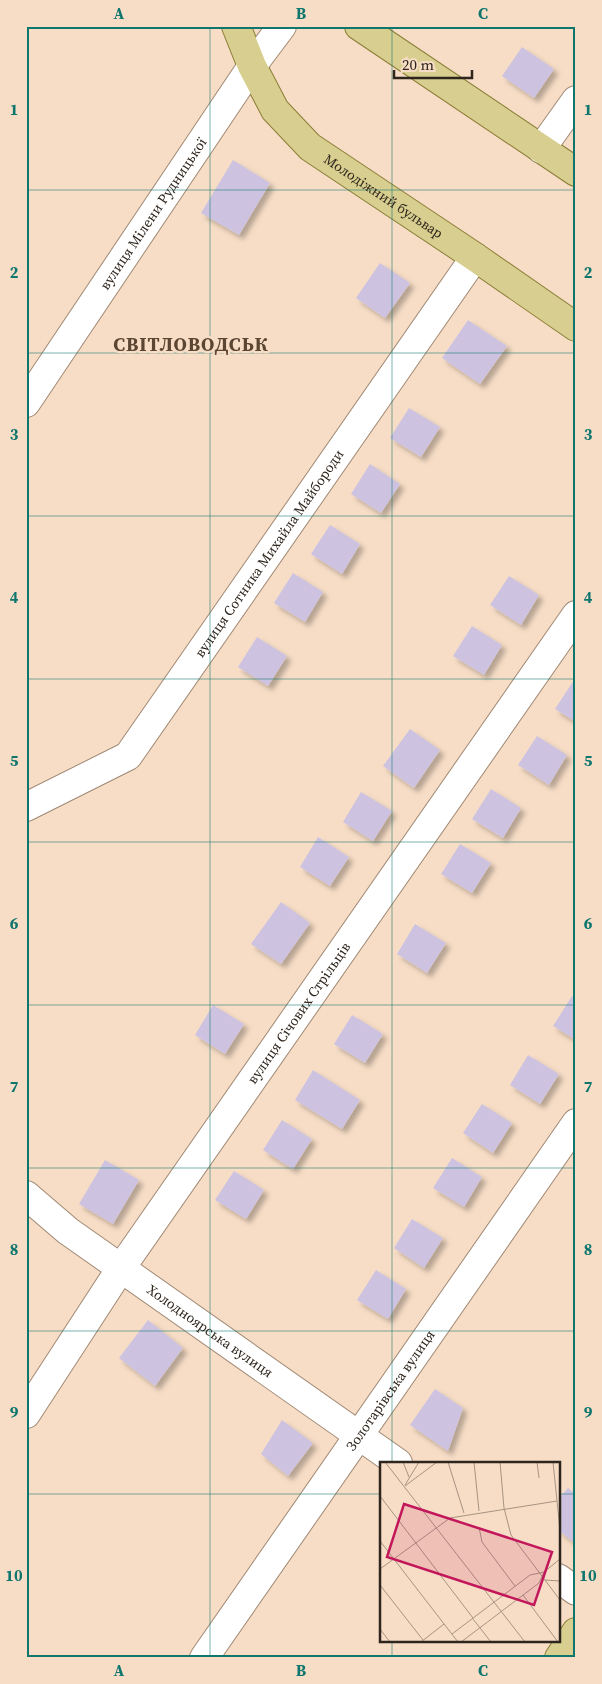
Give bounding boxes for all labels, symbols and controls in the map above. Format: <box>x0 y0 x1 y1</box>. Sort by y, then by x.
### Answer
text: A <box>114 2 125 24</box>
text: B <box>296 2 307 24</box>
text: C <box>478 2 488 24</box>
scale bar <box>394 48 472 80</box>
text: 20 m <box>402 54 434 75</box>
text: 1 <box>10 98 18 120</box>
text: 1 <box>584 98 592 120</box>
street label: вулиця Мілени Рудницької <box>95 133 212 294</box>
street label: Молодіжний бульвар <box>320 149 447 243</box>
text: 2 <box>10 261 19 283</box>
text: 2 <box>584 261 593 283</box>
district label: СВІТЛОВОДСЬК <box>113 331 269 357</box>
text: 3 <box>10 423 19 445</box>
text: 3 <box>584 423 593 445</box>
street label: вулиця Сотника Михайла Майбороди <box>190 445 348 661</box>
text: 4 <box>10 586 19 608</box>
text: 4 <box>584 586 593 608</box>
text: 5 <box>10 749 19 771</box>
text: 5 <box>584 749 593 771</box>
text: 6 <box>10 912 19 934</box>
text: 6 <box>584 912 593 934</box>
street label: вулиця Січових Стрільців <box>242 938 355 1088</box>
text: 7 <box>10 1075 19 1097</box>
text: 7 <box>584 1075 593 1097</box>
text: 8 <box>10 1238 18 1260</box>
text: 8 <box>584 1238 592 1260</box>
street label: Холодноярська вулиця <box>143 1280 277 1382</box>
street label: Золотарівська вулиця <box>341 1326 439 1455</box>
text: 9 <box>10 1401 19 1423</box>
text: 9 <box>584 1401 593 1423</box>
inset map <box>380 1462 560 1642</box>
text: 10 <box>5 1564 23 1586</box>
text: 10 <box>579 1564 597 1586</box>
text: A <box>114 1659 125 1681</box>
text: B <box>296 1659 307 1681</box>
text: C <box>478 1659 488 1681</box>

